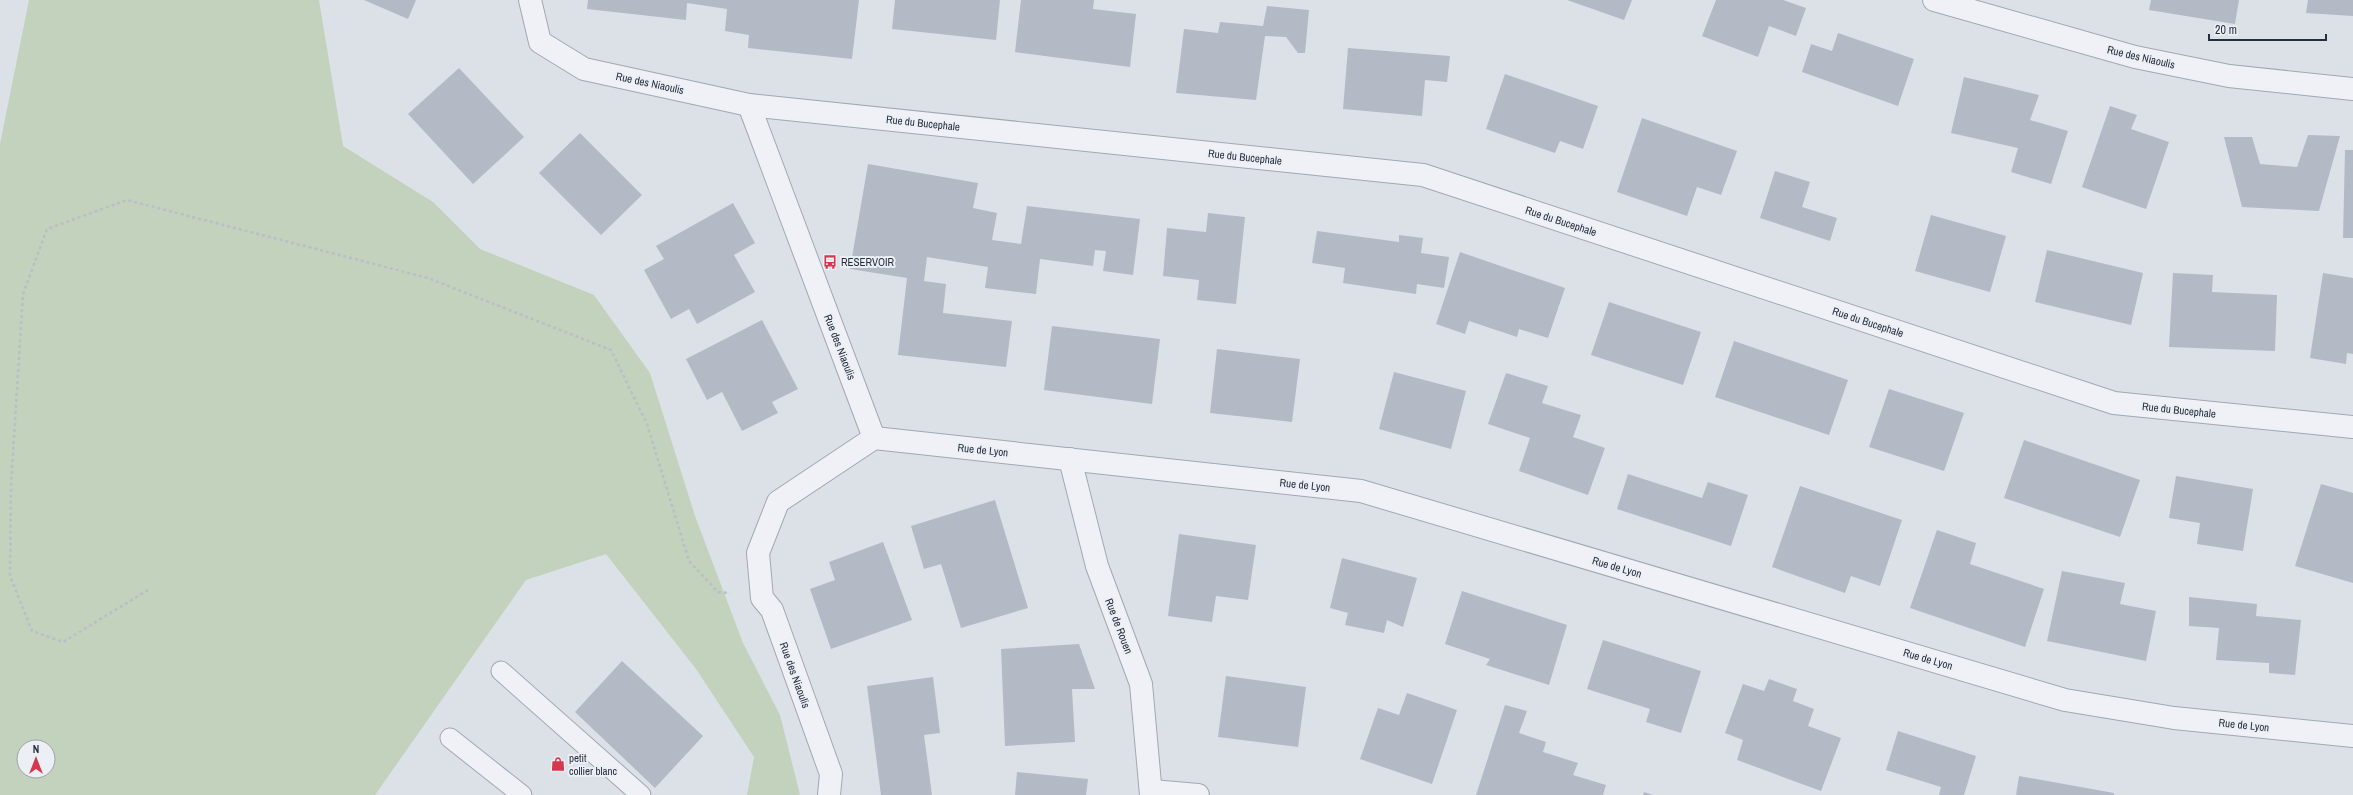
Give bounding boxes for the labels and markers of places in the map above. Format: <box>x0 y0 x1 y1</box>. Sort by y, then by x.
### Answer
bus stop icon: RESERVOIR <box>822 254 838 270</box>
place label: RESERVOIR <box>841 255 894 269</box>
place label: petit collier blanc <box>569 751 618 778</box>
shop icon: petit collier blanc <box>550 756 566 772</box>

